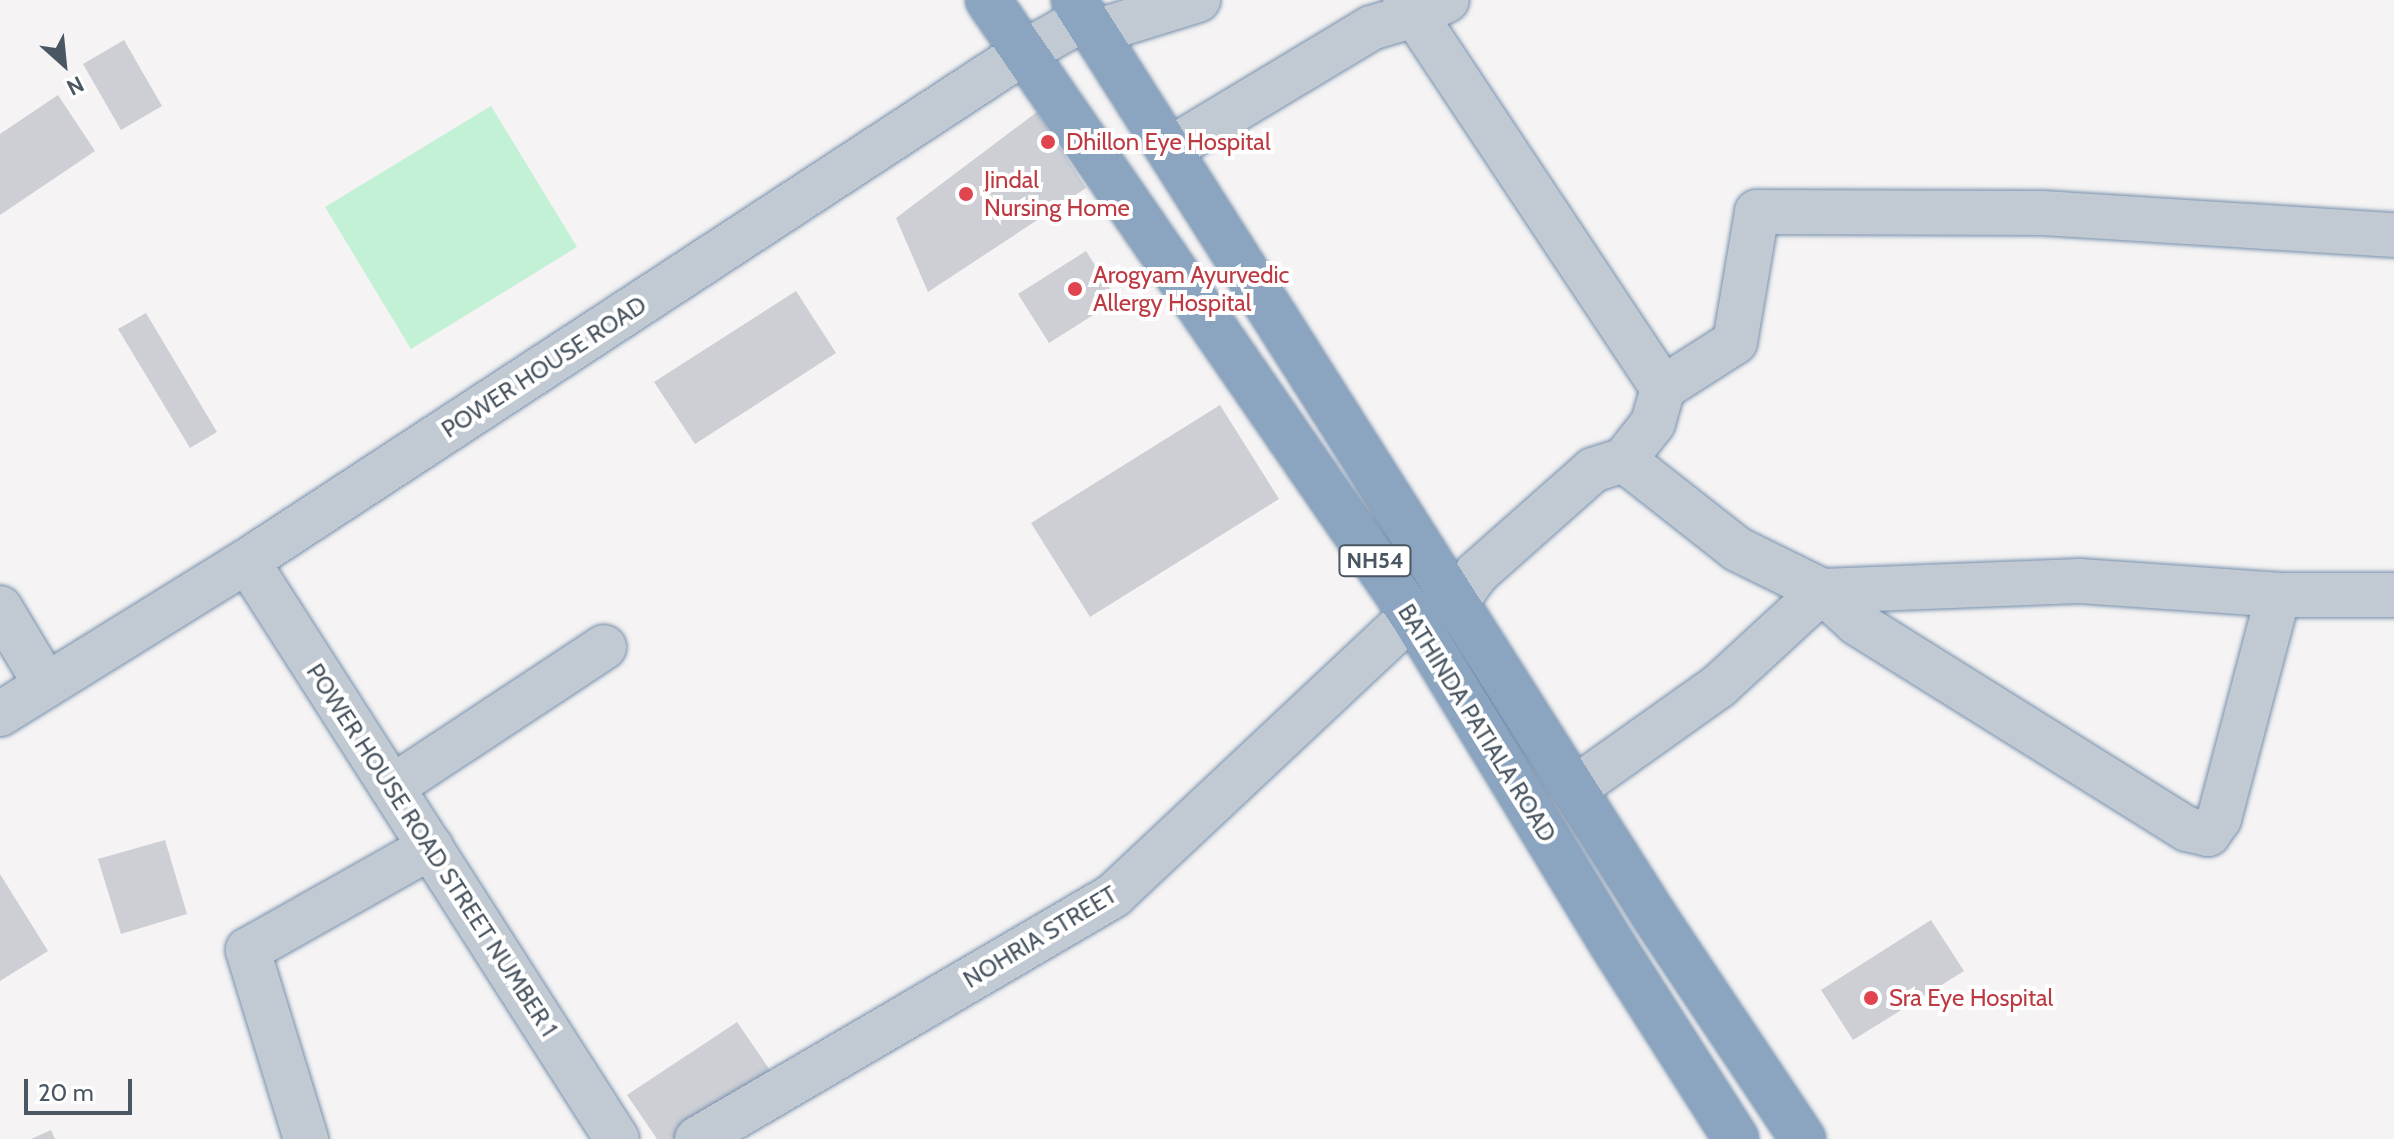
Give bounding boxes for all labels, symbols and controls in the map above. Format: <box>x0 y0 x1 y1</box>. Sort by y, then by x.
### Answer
north arrow <box>24 24 104 104</box>
text: N <box>62 70 88 101</box>
place label: Dhillon Eye Hospital <box>1066 128 1271 156</box>
marker: Dhillon Eye Hospital <box>1037 131 1059 153</box>
place label: Jindal Nursing Home <box>984 166 1130 222</box>
marker: Jindal Nursing Home <box>955 183 977 205</box>
place label: Arogyam Ayurvedic Allergy Hospital <box>1093 261 1289 317</box>
marker: Arogyam Ayurvedic Allergy Hospital <box>1064 278 1086 300</box>
street label: POWER HOUSE ROAD <box>436 290 652 444</box>
road number: NH54 <box>1337 543 1413 579</box>
street label: BATHINDA PATIALA ROAD <box>1392 599 1562 847</box>
street label: POWER HOUSE ROAD STREET NUMBER 1 <box>300 658 564 1042</box>
street label: NOHRIA STREET <box>958 880 1122 994</box>
place label: Sra Eye Hospital <box>1889 984 2053 1012</box>
marker: Sra Eye Hospital <box>1860 987 1882 1009</box>
scale bar <box>28 1063 136 1113</box>
text: 20 m <box>38 1078 94 1107</box>

